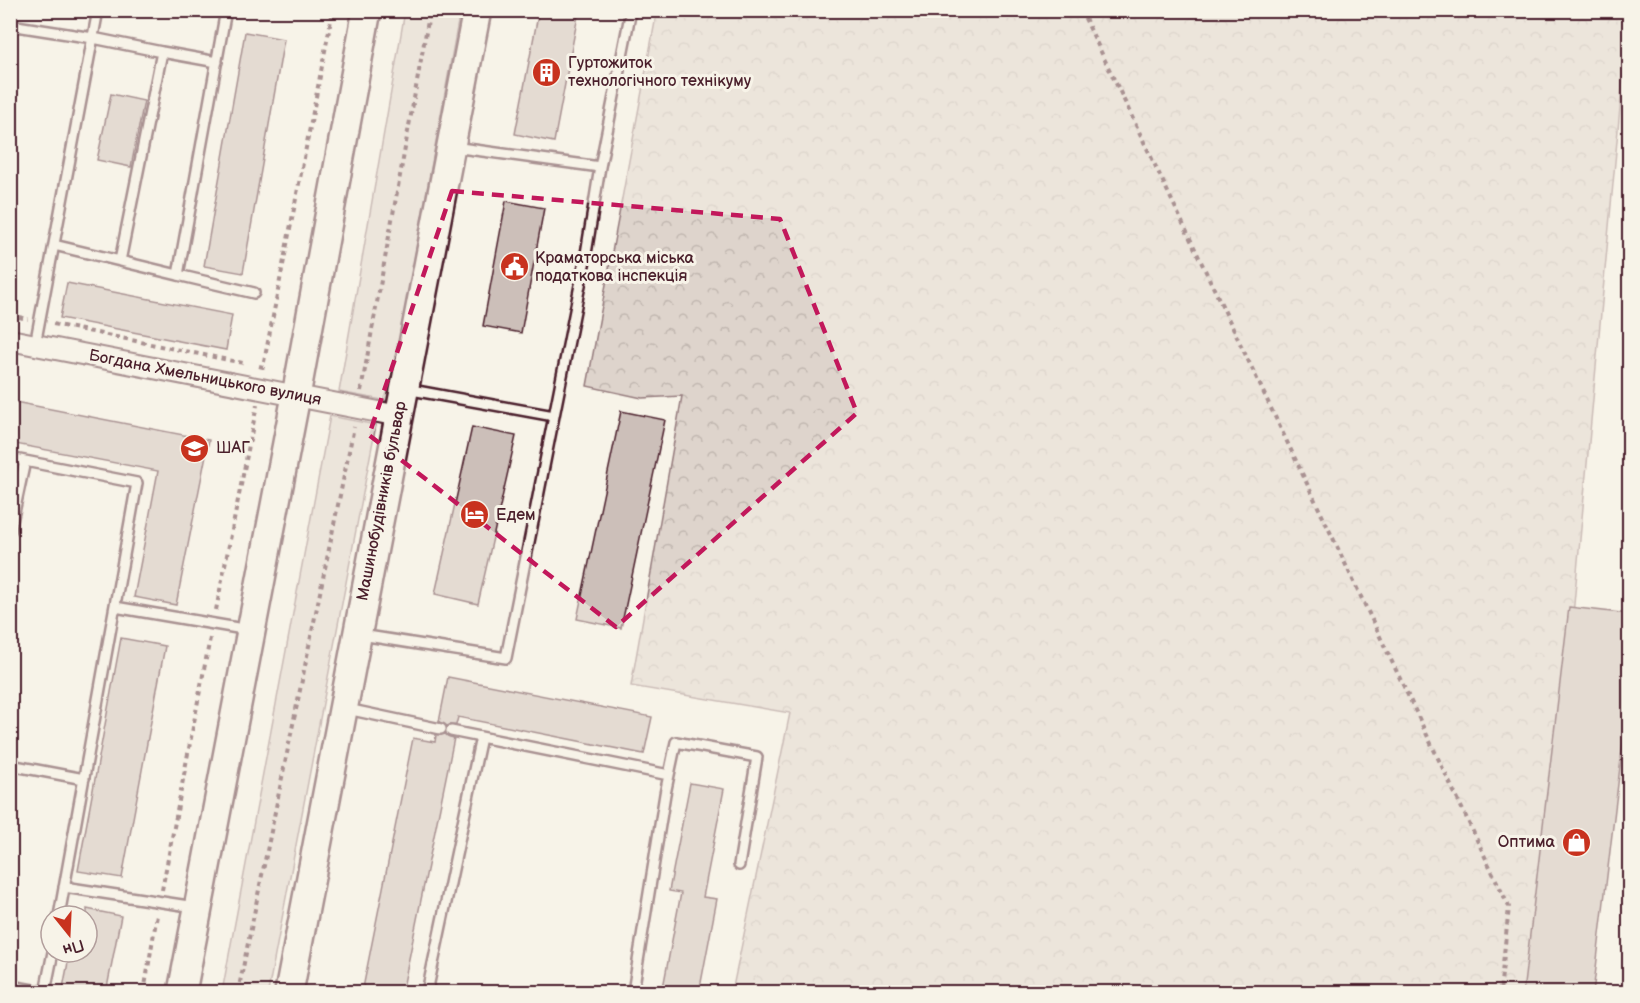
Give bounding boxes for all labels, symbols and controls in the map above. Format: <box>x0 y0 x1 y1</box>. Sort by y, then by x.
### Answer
place label: Гуртожиток технологічного технікуму <box>568 54 752 91</box>
building icon: Гуртожиток технологічного технікуму <box>531 56 563 88</box>
place label: Краматорська міська податкова інспекція <box>535 249 695 286</box>
public building icon: Краматорська міська податкова інспекція <box>498 251 530 283</box>
street label: Богдана Хмельницького вулиця <box>87 346 323 410</box>
street label: Машинобудівників бульвар <box>353 400 411 602</box>
school or university icon: ШАГ <box>179 432 211 464</box>
place label: ШАГ <box>216 439 250 458</box>
hotel icon: Едем <box>459 499 491 531</box>
place label: Едем <box>496 506 536 525</box>
shop icon: Оптима <box>1560 826 1592 858</box>
place label: Оптима <box>1498 833 1556 852</box>
north arrow <box>39 904 99 964</box>
text: Пн <box>60 935 86 959</box>

